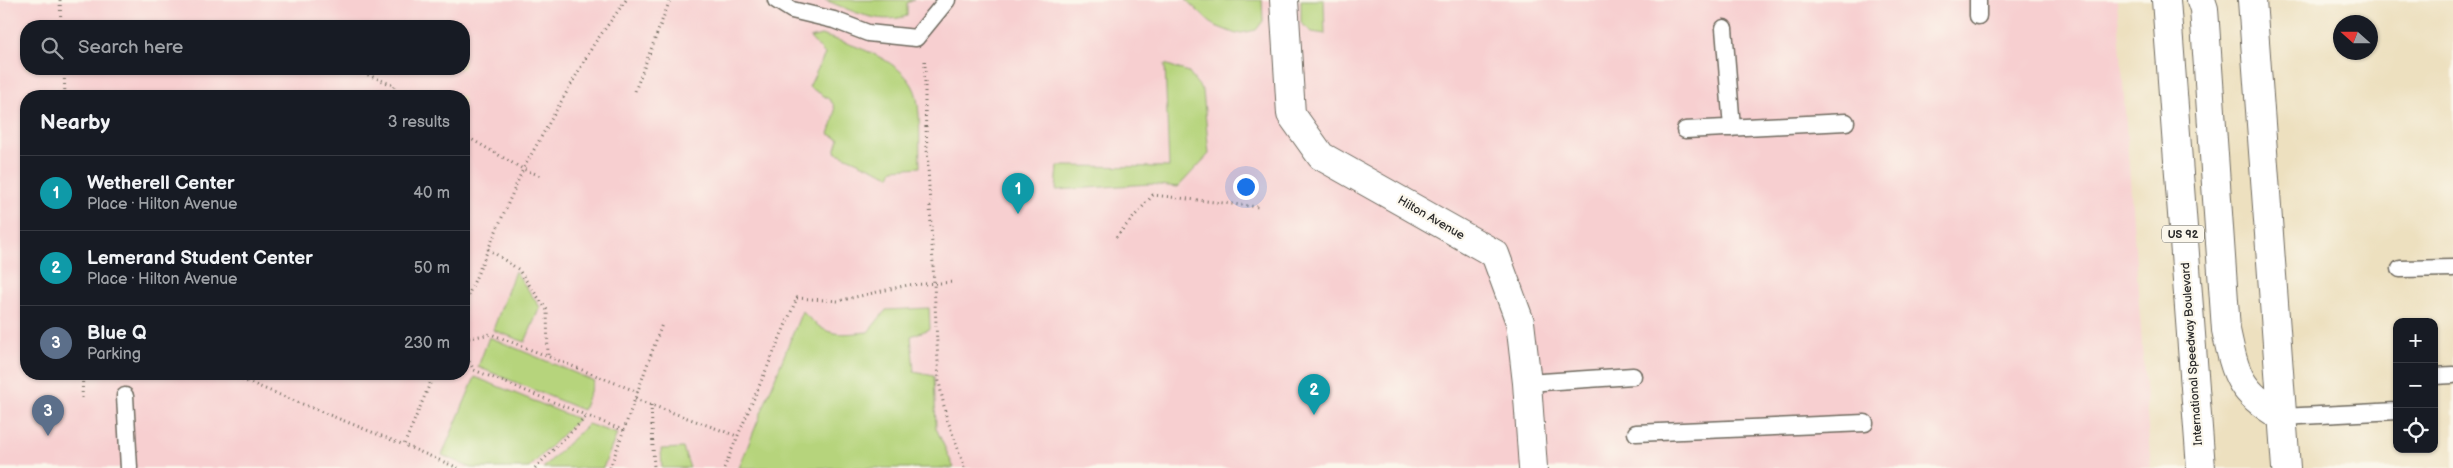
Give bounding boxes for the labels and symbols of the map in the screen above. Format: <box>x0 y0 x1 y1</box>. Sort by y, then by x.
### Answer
north arrow <box>2333 15 2378 60</box>
pin: 1 <box>1002 173 1034 214</box>
your location <box>1233 174 1259 200</box>
street label: Hilton Avenue <box>1395 193 1467 243</box>
road number: US 92 <box>2162 225 2204 242</box>
street label: International Speedway Boulevard <box>2178 262 2206 446</box>
pin: 2 <box>1298 374 1330 415</box>
pin: 3 <box>32 395 64 436</box>

